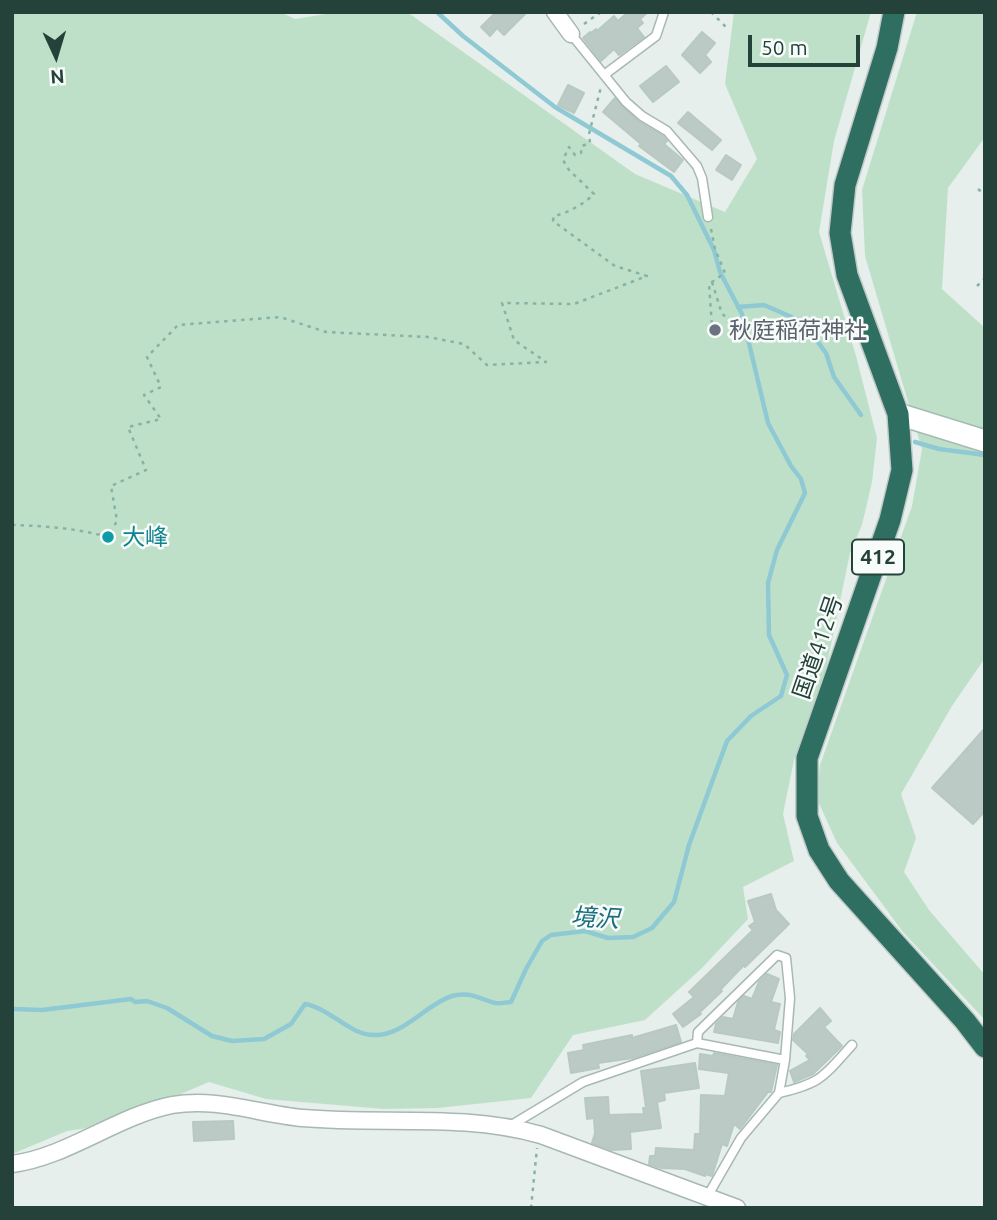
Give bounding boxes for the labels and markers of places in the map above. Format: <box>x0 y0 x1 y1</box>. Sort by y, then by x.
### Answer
place label: 秋庭稲荷神社 <box>729 316 867 344</box>
marker: 秋庭稲荷神社 <box>707 322 723 338</box>
place label: 大峰 <box>122 523 168 551</box>
marker: 大峰 <box>100 529 116 545</box>

